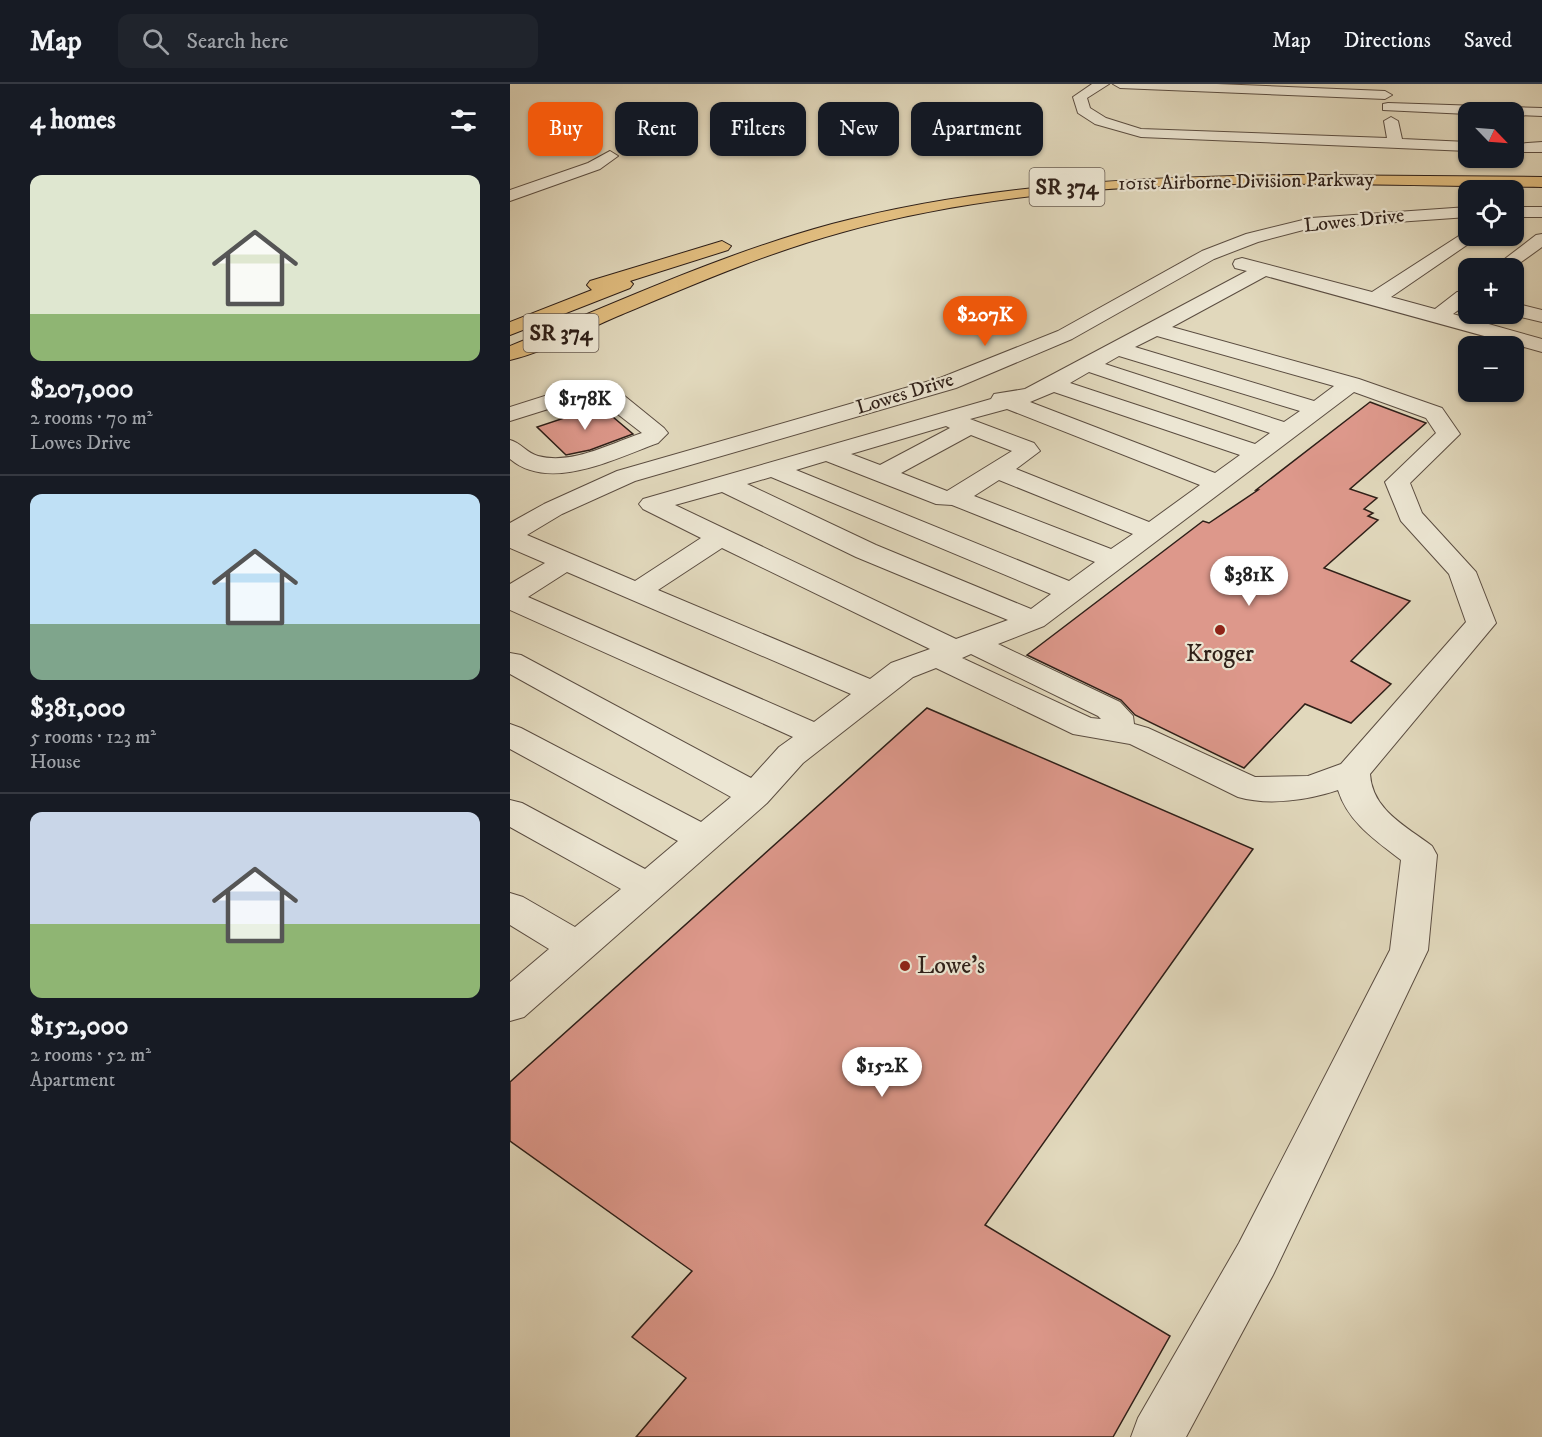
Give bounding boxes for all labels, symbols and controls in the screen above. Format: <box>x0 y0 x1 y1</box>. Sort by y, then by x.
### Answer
search box <box>118 14 538 68</box>
text: Map <box>30 24 82 59</box>
icon: search <box>139 25 172 58</box>
text: Search here <box>187 28 288 55</box>
text: Map <box>1272 28 1311 54</box>
text: Directions <box>1344 28 1431 54</box>
text: Saved <box>1464 28 1512 54</box>
chip: Buy <box>528 102 603 156</box>
chip: Rent <box>615 102 698 156</box>
chip: Filters <box>710 102 806 156</box>
chip: New <box>818 102 899 156</box>
chip: Apartment <box>911 102 1043 156</box>
north arrow <box>1458 102 1524 168</box>
map controls <box>1458 102 1524 402</box>
text: 4 homes <box>30 104 116 137</box>
icon: filters <box>447 104 480 137</box>
street label: 101st Airborne Division Parkway <box>1118 167 1375 197</box>
road number: SR 374 <box>1030 168 1104 206</box>
button: locate <box>1458 180 1524 246</box>
street label: Lowes Drive <box>1303 203 1405 239</box>
icon: home <box>201 214 309 322</box>
button: + <box>1458 258 1524 324</box>
pin: $207K <box>943 296 1027 347</box>
text: $207K <box>957 303 1013 328</box>
road number: SR 374 <box>524 314 598 352</box>
button: − <box>1458 336 1524 402</box>
street label: Lowes Drive <box>853 367 957 421</box>
text: $207,000 <box>30 373 133 406</box>
pin: $178K <box>543 380 627 431</box>
text: $178K <box>559 387 611 412</box>
text: 2 rooms · 70 m² <box>30 406 153 431</box>
text: Lowes Drive <box>30 431 131 456</box>
icon: home <box>201 533 309 641</box>
pin: $381K <box>1207 556 1291 607</box>
text: $381K <box>1224 563 1274 588</box>
marker: Kroger <box>1213 623 1227 637</box>
place label: Kroger <box>1186 639 1254 669</box>
text: $381,000 <box>30 692 125 725</box>
text: 5 rooms · 123 m² <box>30 725 156 750</box>
text: House <box>30 750 81 775</box>
icon: home <box>201 851 309 959</box>
place label: Lowe's <box>917 951 985 981</box>
marker: Lowe's <box>898 959 912 973</box>
text: $152,000 <box>30 1010 129 1043</box>
text: 2 rooms · 52 m² <box>30 1043 151 1068</box>
pin: $152K <box>840 1047 924 1098</box>
text: $152K <box>856 1054 908 1079</box>
text: Apartment <box>30 1068 115 1093</box>

